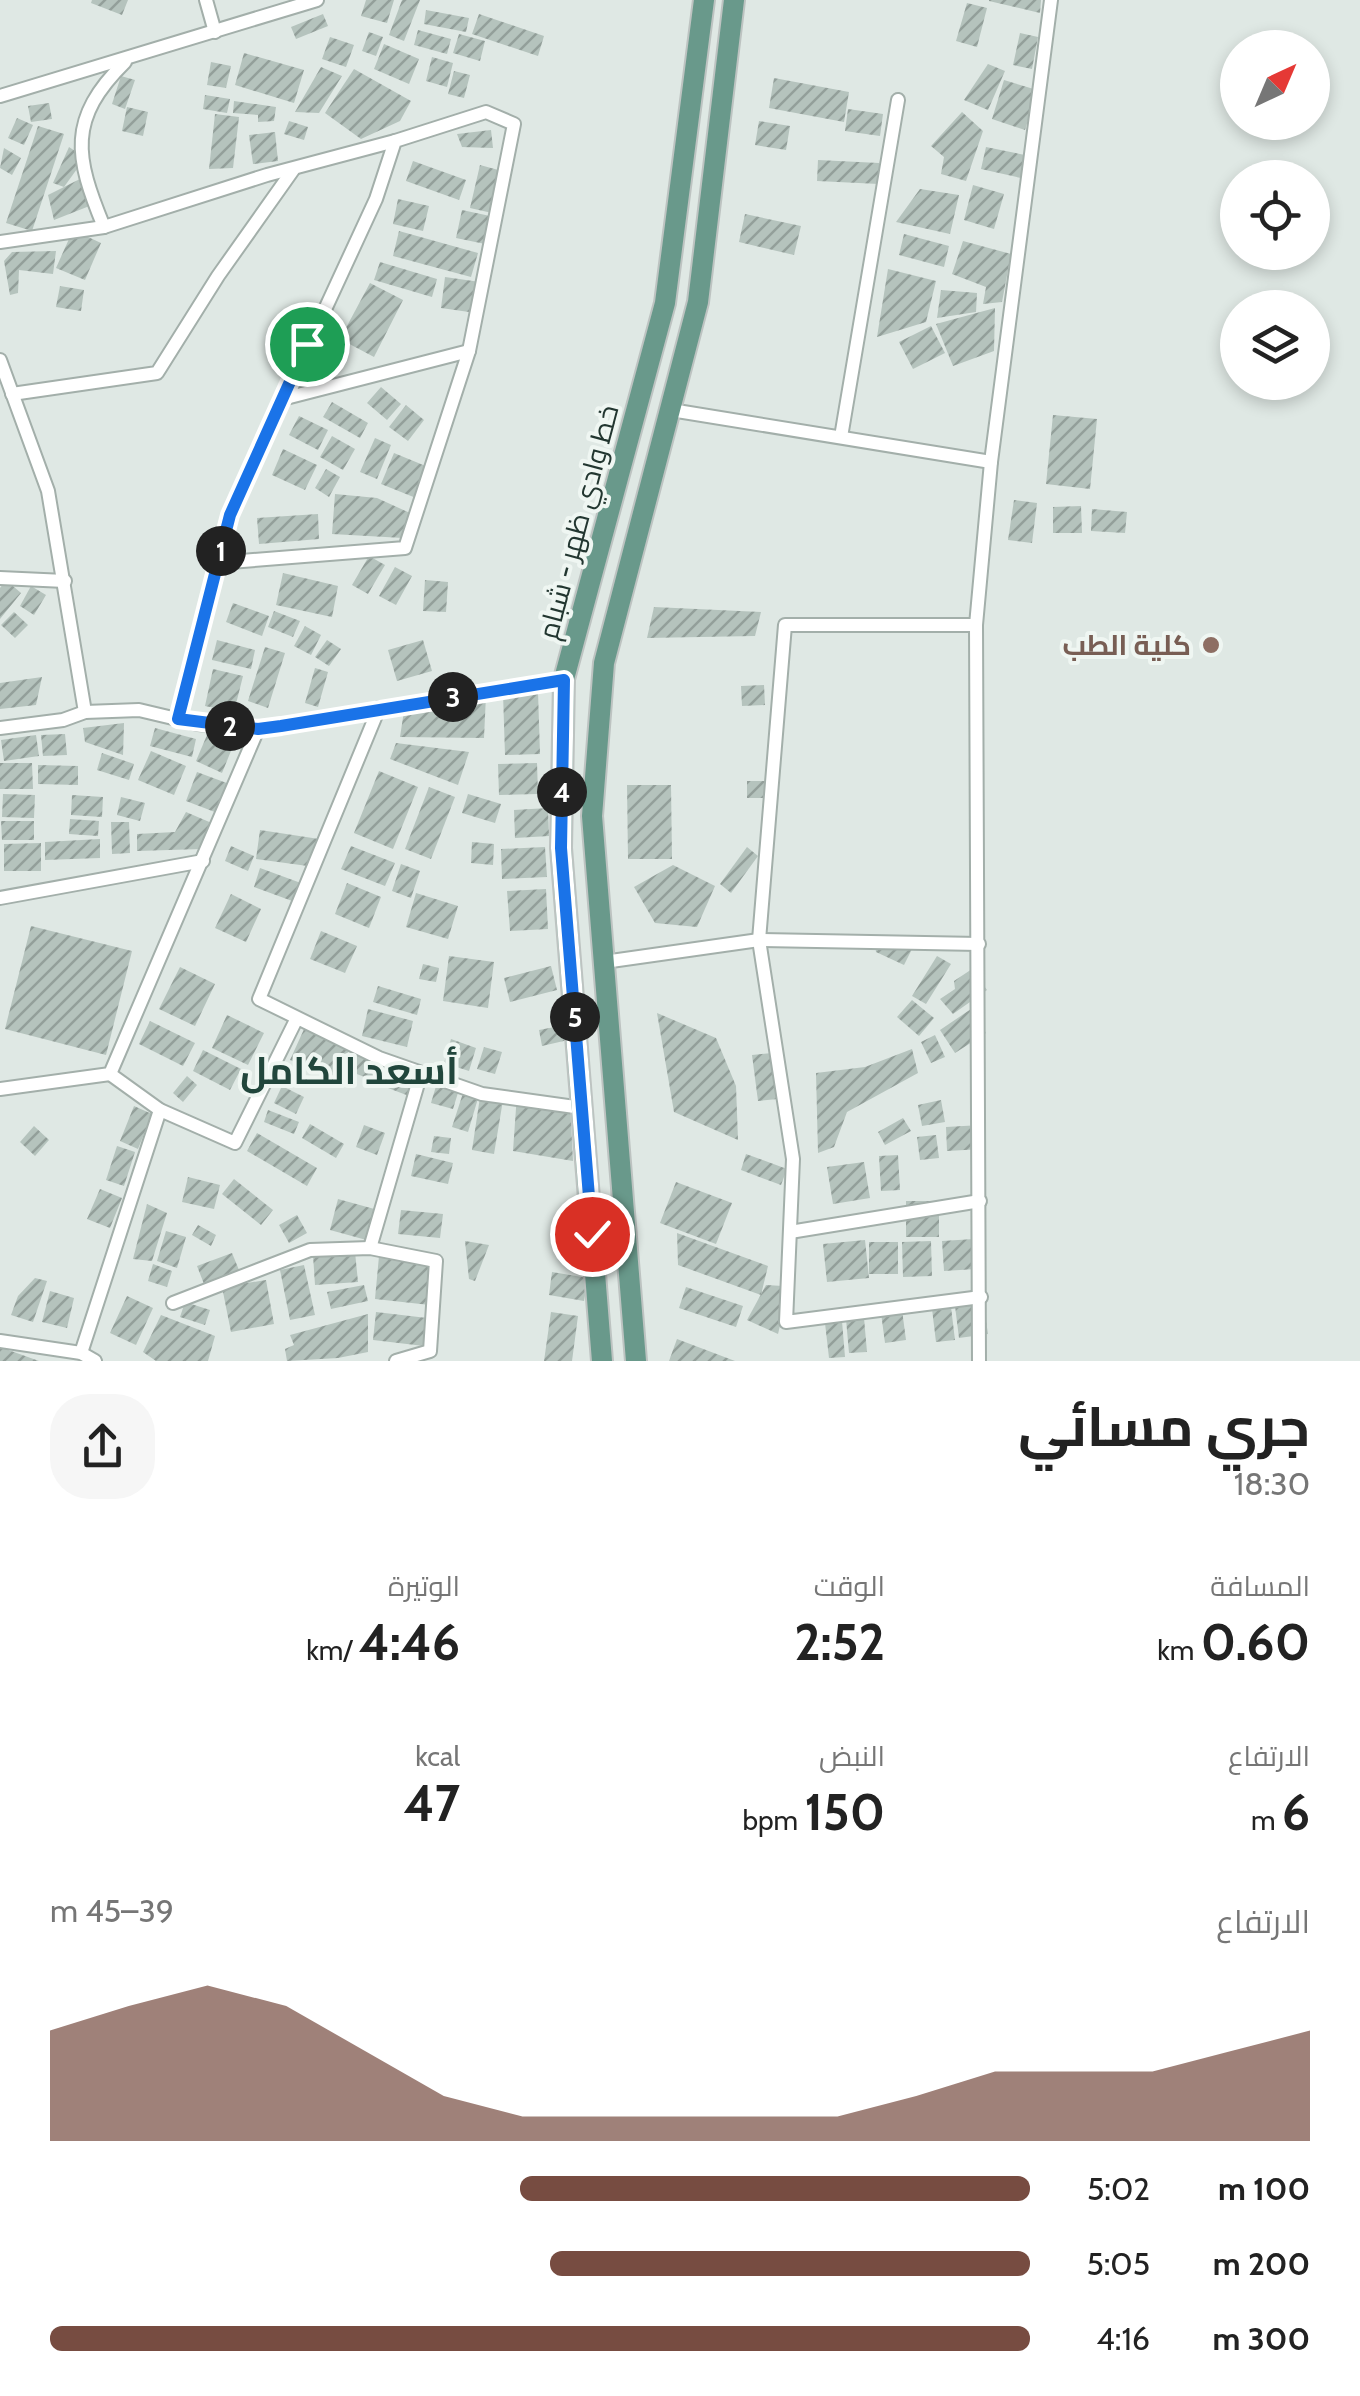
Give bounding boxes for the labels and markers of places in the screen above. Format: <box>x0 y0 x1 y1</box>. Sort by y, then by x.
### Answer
pin <box>265 302 350 387</box>
pin: 1 <box>196 526 246 576</box>
place label: كلية الطب <box>1063 628 1191 662</box>
marker: كلية الطب <box>1200 634 1222 656</box>
pin: 3 <box>428 672 478 722</box>
pin: 2 <box>205 701 255 751</box>
pin: 4 <box>537 767 587 817</box>
pin: 5 <box>550 992 600 1042</box>
pin <box>550 1192 635 1277</box>

